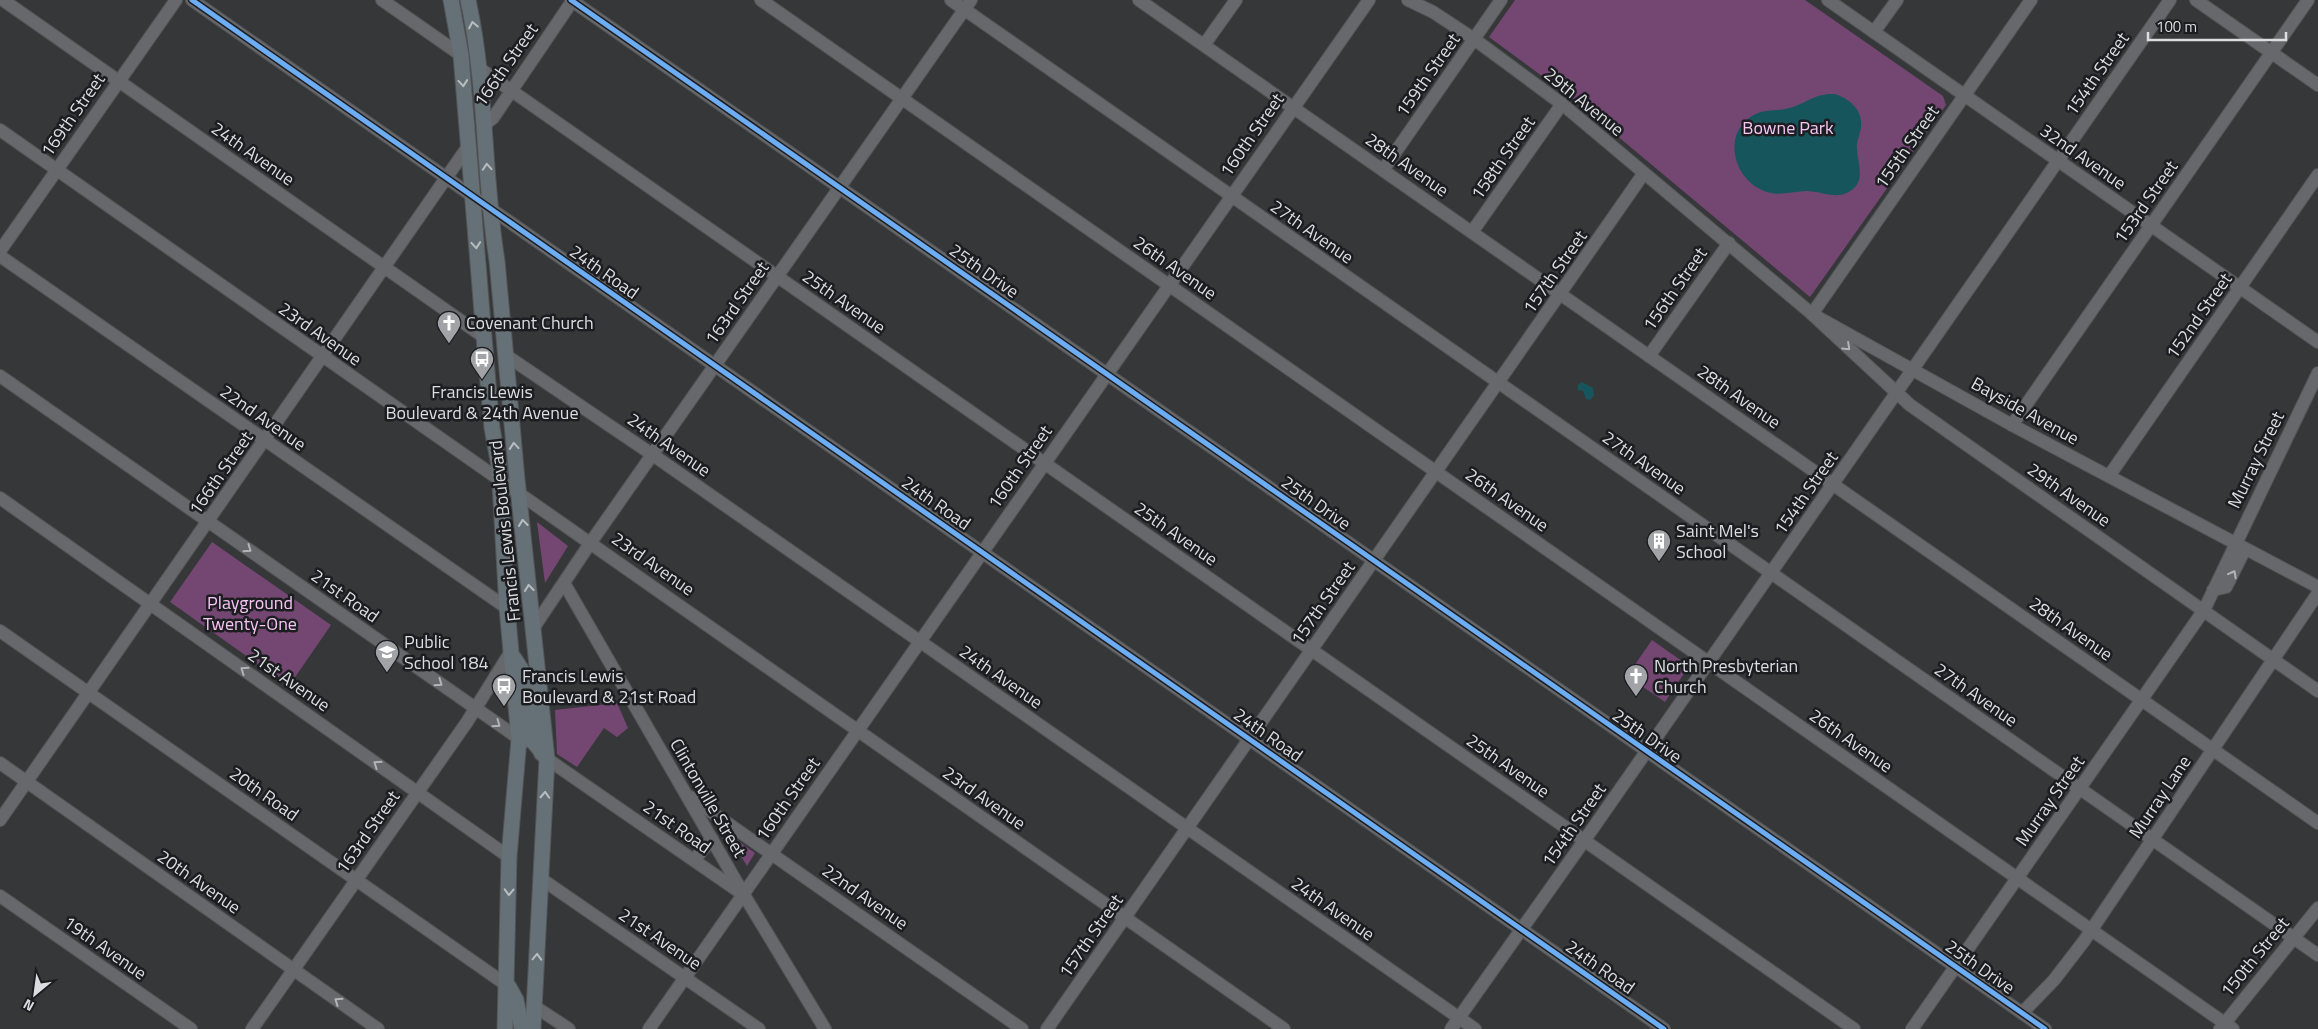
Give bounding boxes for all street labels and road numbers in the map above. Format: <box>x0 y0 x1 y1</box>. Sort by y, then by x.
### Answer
street label: 166th Street <box>467 17 545 112</box>
street label: 154th Street <box>2058 26 2136 121</box>
street label: 159th Street <box>1389 27 1467 122</box>
street label: 29th Avenue <box>1538 61 1630 142</box>
street label: 169th Street <box>34 67 112 162</box>
street label: 160th Street <box>1213 87 1291 182</box>
street label: 155th Street <box>1868 99 1946 194</box>
street label: 158th Street <box>1464 110 1542 205</box>
street label: 24th Avenue <box>206 115 301 192</box>
street label: 32nd Avenue <box>2035 117 2132 196</box>
street label: 28th Avenue <box>1360 126 1455 203</box>
street label: 153rd Street <box>2107 154 2185 249</box>
street label: 27th Avenue <box>1265 193 1360 270</box>
street label: 157th Street <box>1516 224 1594 319</box>
street label: 26th Avenue <box>1128 229 1223 306</box>
street label: 25th Drive <box>944 237 1025 304</box>
street label: 24th Road <box>564 238 644 305</box>
street label: 156th Street <box>1636 241 1714 336</box>
street label: 163rd Street <box>698 255 776 350</box>
street label: 25th Avenue <box>797 263 892 340</box>
street label: 152nd Street <box>2159 267 2239 364</box>
street label: 23rd Avenue <box>273 295 367 372</box>
street label: 28th Avenue <box>1692 358 1787 435</box>
street label: Bayside Avenue <box>1966 370 2084 451</box>
street label: 22nd Avenue <box>215 378 312 457</box>
street label: 24th Avenue <box>622 406 717 483</box>
street label: Murray Street <box>2220 406 2291 513</box>
street label: 160th Street <box>981 419 1059 514</box>
street label: 27th Avenue <box>1597 424 1692 501</box>
street label: 166th Street <box>182 425 260 520</box>
street label: Francis Lewis Boulevard <box>482 439 527 623</box>
street label: 154th Street <box>1767 445 1845 540</box>
street label: 29th Avenue <box>2022 456 2117 533</box>
street label: 26th Avenue <box>1460 461 1555 538</box>
street label: 24th Road <box>896 469 976 536</box>
street label: 25th Drive <box>1276 469 1357 536</box>
street label: 25th Avenue <box>1129 495 1224 572</box>
street label: 23rd Avenue <box>606 525 700 602</box>
street label: 157th Street <box>1284 555 1362 650</box>
street label: 21st Road <box>306 562 385 629</box>
street label: 28th Avenue <box>2024 590 2119 667</box>
street label: 24th Avenue <box>954 638 1049 715</box>
street label: 21st Avenue <box>243 641 336 718</box>
street label: 27th Avenue <box>1929 656 2024 733</box>
street label: 24th Road <box>1228 701 1308 768</box>
street label: 25th Drive <box>1607 702 1688 769</box>
street label: 26th Avenue <box>1804 702 1899 779</box>
street label: 25th Avenue <box>1461 727 1556 804</box>
street label: Clintonville Street <box>663 733 754 863</box>
street label: Murray Street <box>2008 749 2091 852</box>
street label: Murray Lane <box>2122 750 2197 844</box>
street label: 160th Street <box>749 751 827 846</box>
street label: 23rd Avenue <box>937 759 1031 836</box>
street label: 20th Road <box>224 760 304 827</box>
street label: 154th Street <box>1535 777 1613 872</box>
street label: 163rd Street <box>329 784 407 879</box>
street label: 21st Road <box>638 793 717 860</box>
street label: 20th Avenue <box>152 843 247 920</box>
street label: 22nd Avenue <box>817 857 914 936</box>
street label: 24th Avenue <box>1286 870 1381 947</box>
street label: 157th Street <box>1052 888 1130 983</box>
street label: 21st Avenue <box>613 901 707 976</box>
street label: 19th Avenue <box>58 909 153 986</box>
street label: 150th Street <box>2214 910 2296 1003</box>
street label: 24th Road <box>1560 933 1640 1000</box>
street label: 25th Drive <box>1940 933 2021 1000</box>

